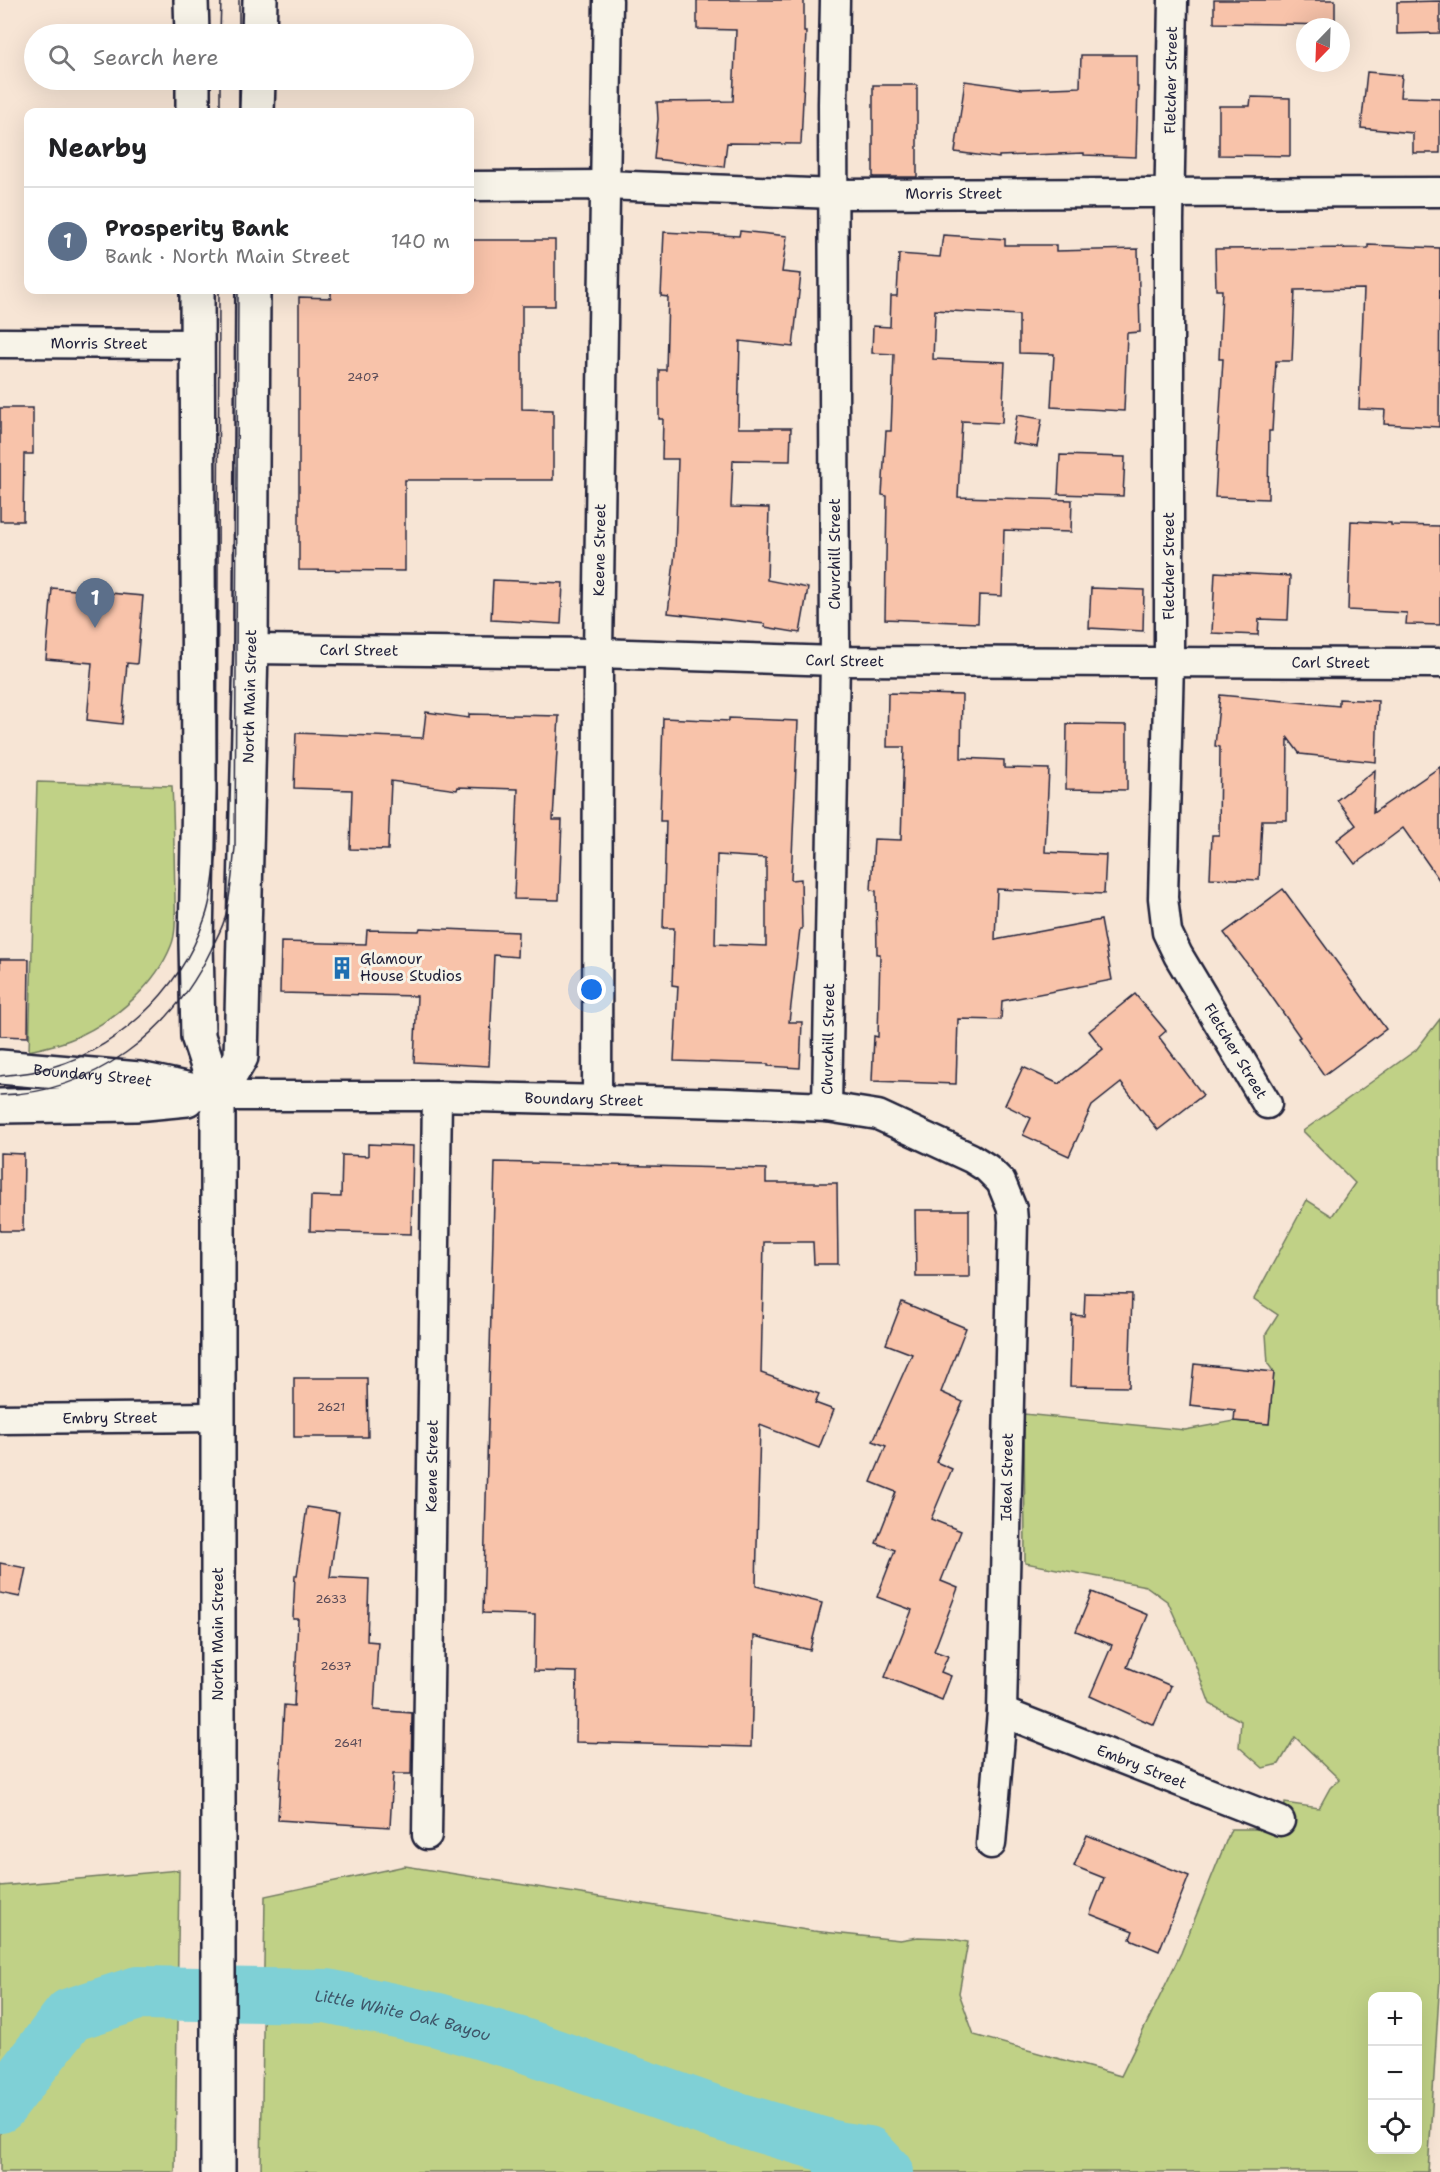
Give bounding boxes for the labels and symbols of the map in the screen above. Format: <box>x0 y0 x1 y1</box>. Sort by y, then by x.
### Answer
north arrow <box>1296 18 1350 72</box>
street label: Fletcher Street <box>1160 26 1182 134</box>
street label: Morris Street <box>905 183 1002 204</box>
street label: Morris Street <box>50 333 148 354</box>
house number: 2407 <box>347 369 379 385</box>
street label: Churchill Street <box>825 498 845 610</box>
street label: Keene Street <box>589 503 610 597</box>
street label: Fletcher Street <box>1159 512 1179 620</box>
pin: 1 <box>76 578 115 628</box>
street label: North Main Street <box>238 629 261 764</box>
street label: Carl Street <box>320 640 398 661</box>
street label: Carl Street <box>805 650 884 671</box>
street label: Carl Street <box>1291 653 1370 673</box>
place label: Glamour House Studios <box>360 949 462 986</box>
building icon: Glamour House Studios <box>329 955 355 981</box>
your location <box>577 975 606 1004</box>
street label: Churchill Street <box>817 983 839 1095</box>
street label: Fletcher Street <box>1199 1000 1272 1103</box>
street label: Boundary Street <box>33 1060 154 1091</box>
street label: Boundary Street <box>524 1088 644 1111</box>
house number: 2621 <box>317 1399 345 1415</box>
street label: Embry Street <box>62 1408 158 1428</box>
street label: Keene Street <box>421 1420 443 1513</box>
street label: Ideal Street <box>996 1433 1018 1521</box>
street label: North Main Street <box>208 1567 228 1701</box>
house number: 2633 <box>315 1591 347 1607</box>
house number: 2637 <box>320 1658 352 1674</box>
house number: 2641 <box>334 1735 362 1751</box>
street label: Embry Street <box>1094 1740 1190 1793</box>
water label: Little White Oak Bayou <box>314 1986 493 2046</box>

